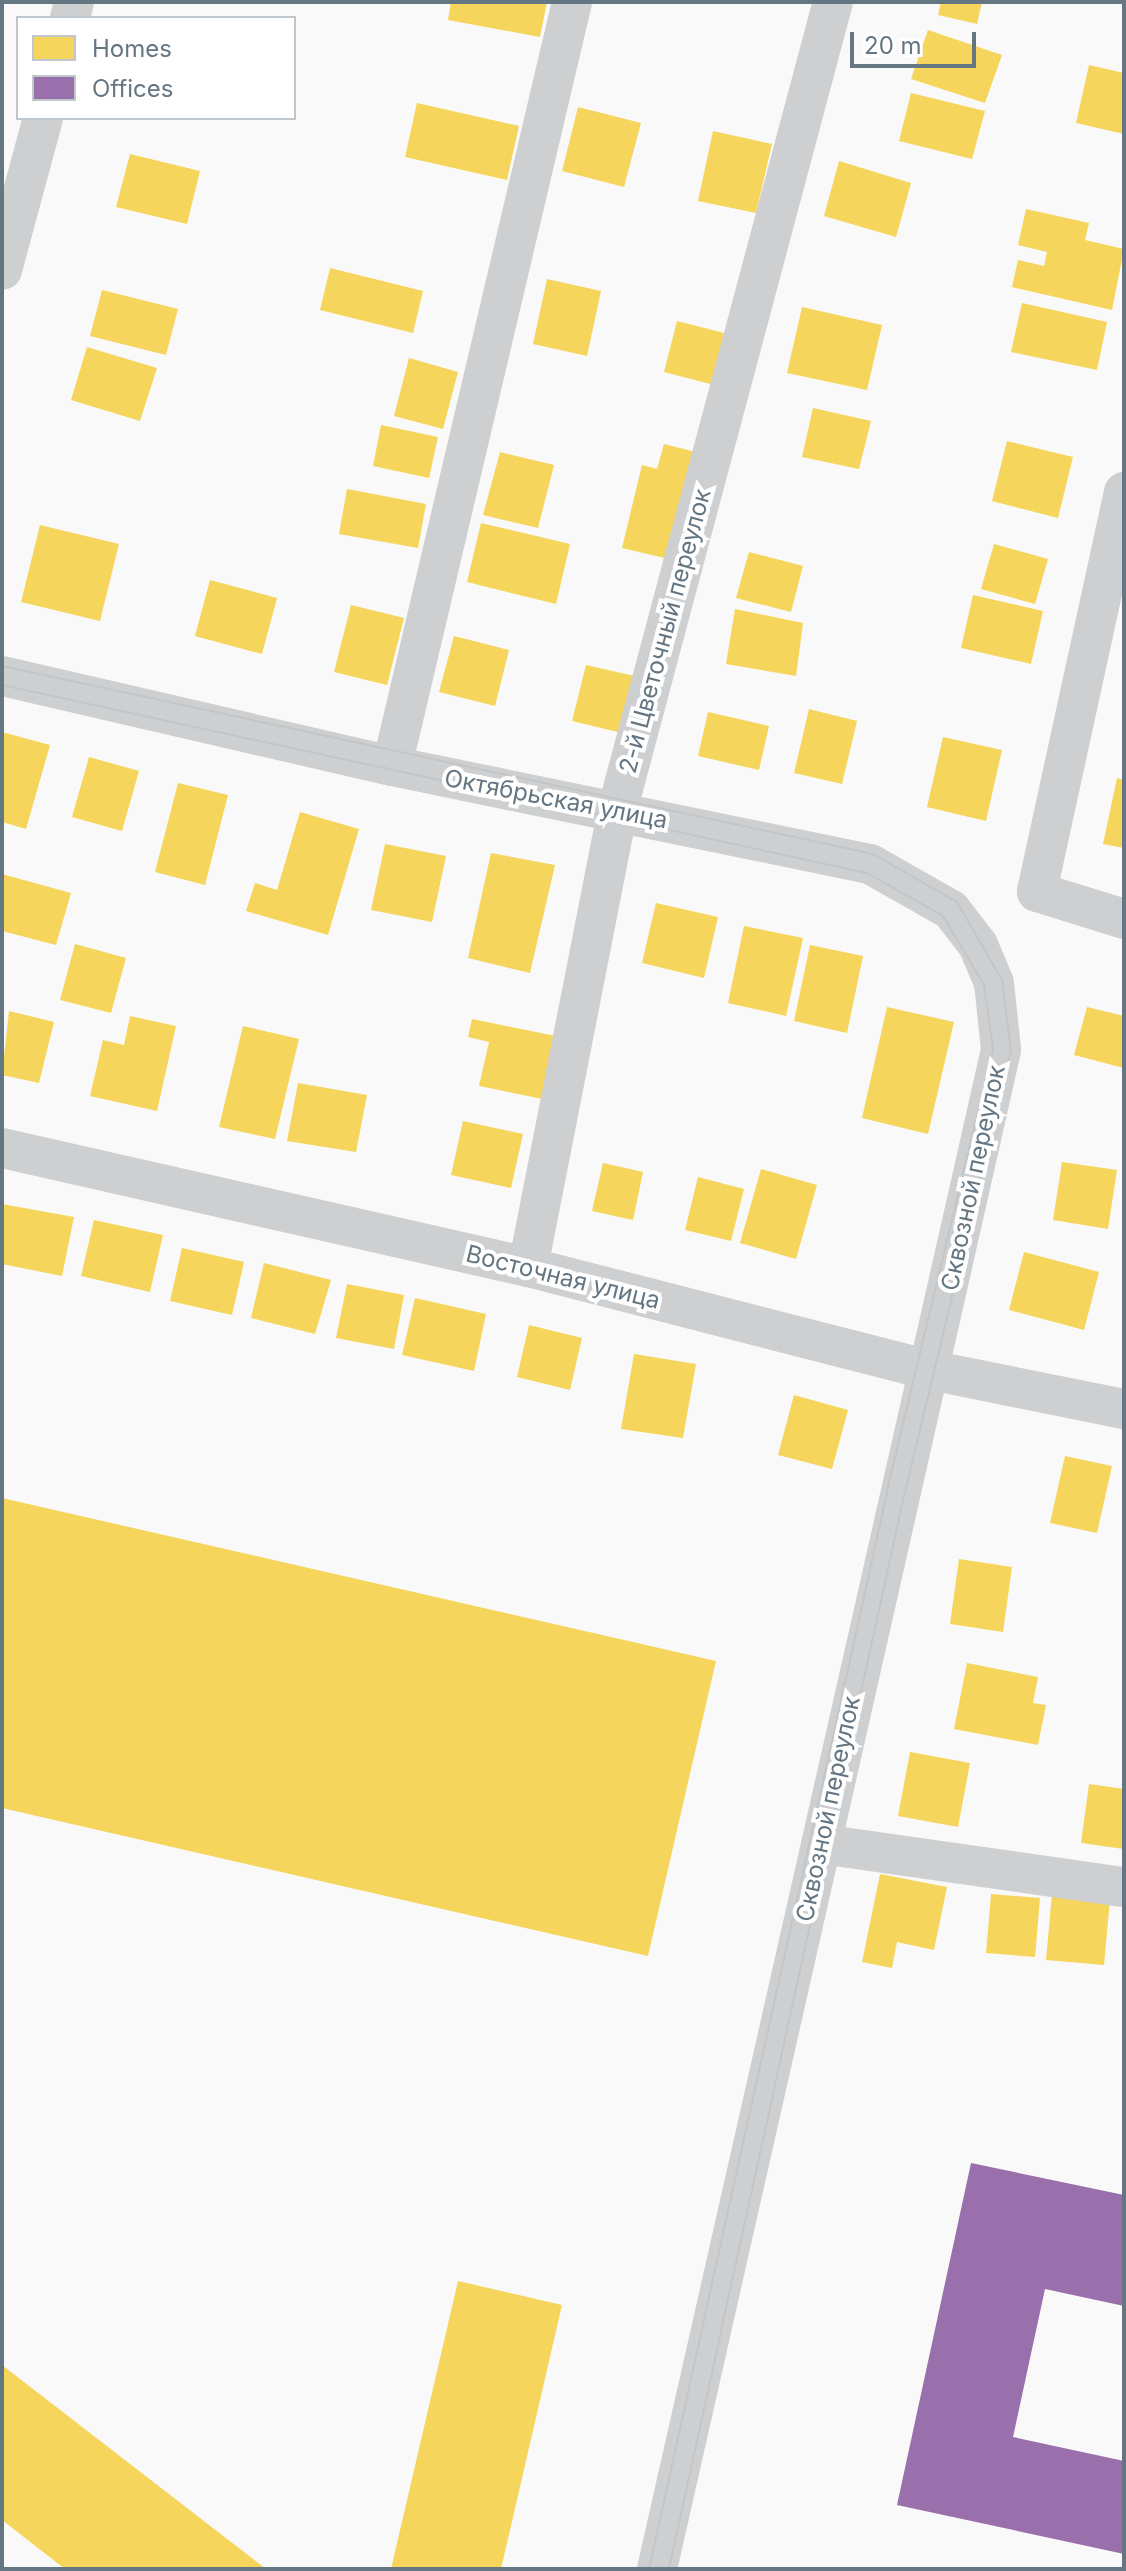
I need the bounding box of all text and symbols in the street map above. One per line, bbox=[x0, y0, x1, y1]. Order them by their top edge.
legend bbox=[16, 16, 296, 120]
scale bar bbox=[854, 16, 980, 66]
text: 20 m bbox=[864, 31, 922, 60]
text: Homes bbox=[92, 34, 172, 63]
text: Offices bbox=[92, 74, 173, 103]
street label: 2-й Цветочный переулок bbox=[613, 486, 717, 776]
street label: Октябрьская улица bbox=[442, 763, 670, 835]
street label: Сквозной переулок bbox=[935, 1063, 1011, 1293]
street label: Восточная улица bbox=[463, 1239, 663, 1315]
street label: Сквозной переулок bbox=[790, 1694, 866, 1924]

